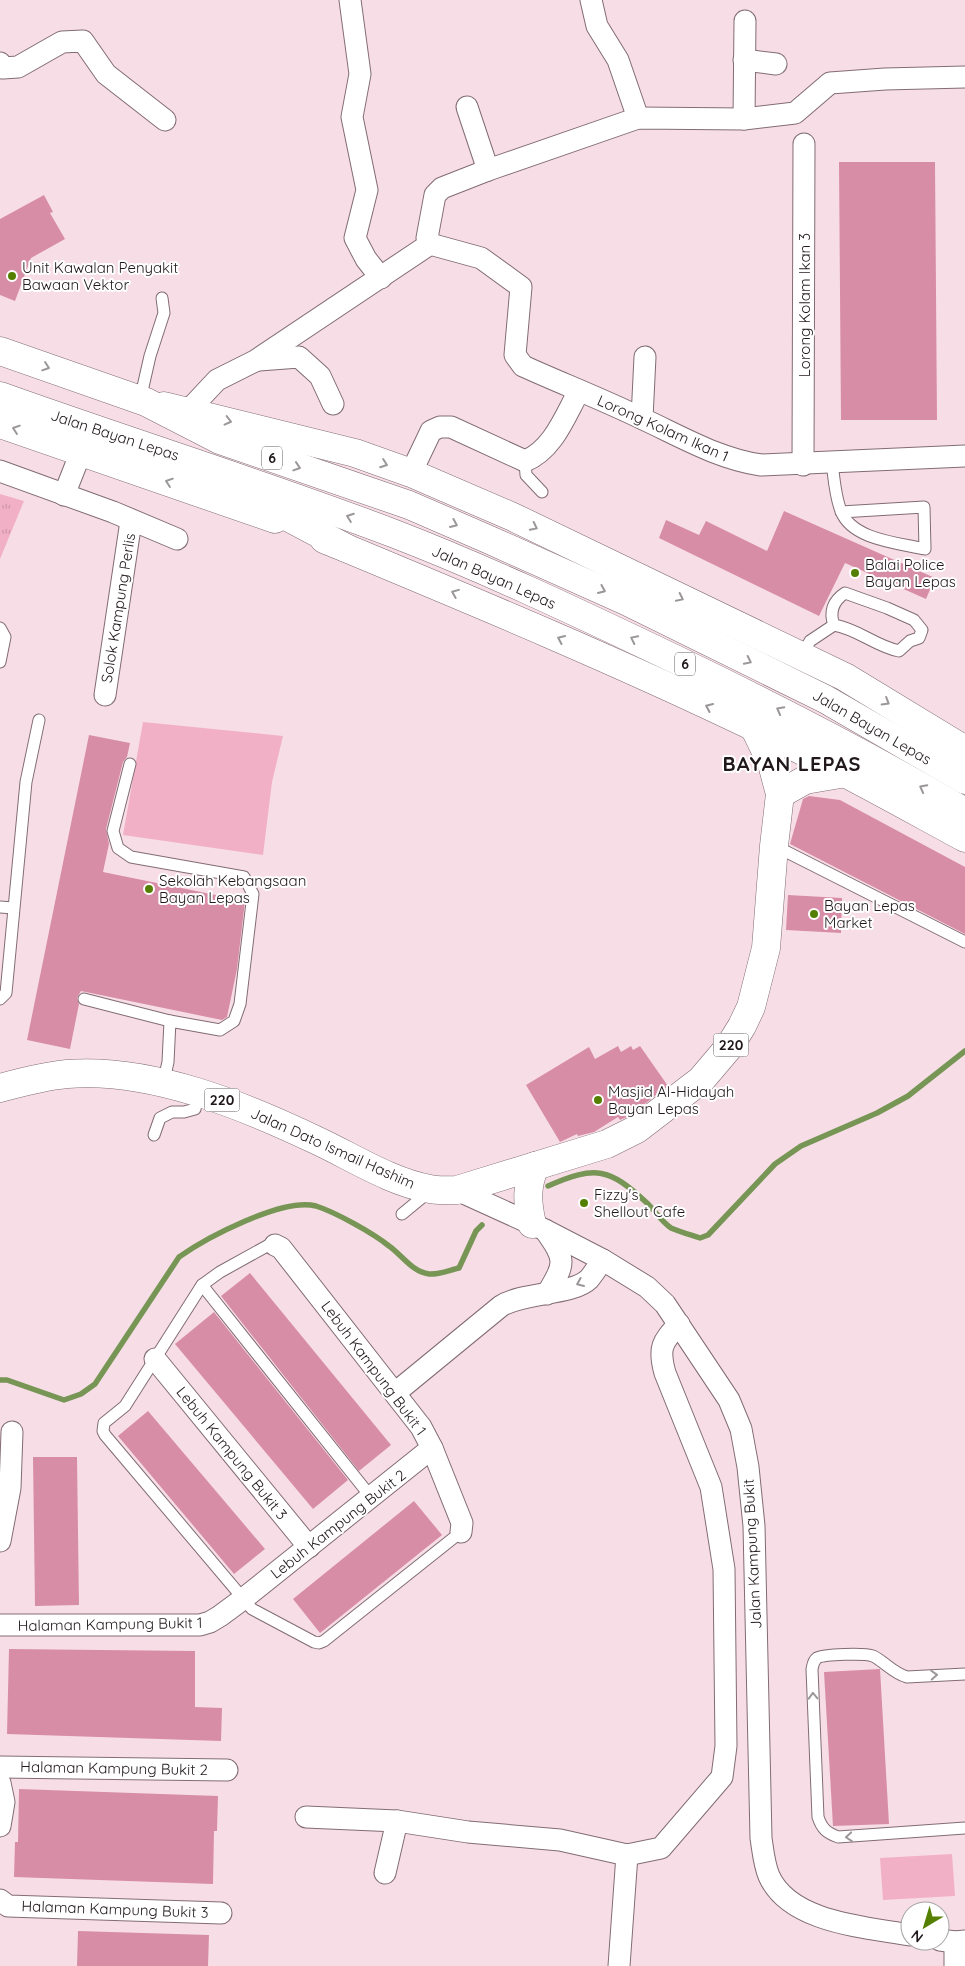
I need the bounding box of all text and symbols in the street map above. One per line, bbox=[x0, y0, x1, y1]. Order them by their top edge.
street label: Lorong Kolam Ikan 3 bbox=[795, 233, 814, 377]
place label: Unit Kawalan Penyakit Bawaan Vektor bbox=[22, 258, 178, 294]
marker: Unit Kawalan Penyakit Bawaan Vektor bbox=[6, 270, 18, 282]
one-way arrow bbox=[41, 361, 50, 371]
street label: Lorong Kolam Ikan 1 bbox=[594, 390, 732, 466]
street label: Jalan Bayan Lepas bbox=[48, 405, 182, 465]
one-way arrow bbox=[223, 415, 232, 426]
one-way arrow bbox=[12, 425, 20, 435]
road number: 6 bbox=[262, 446, 282, 469]
one-way arrow bbox=[380, 458, 388, 468]
one-way arrow bbox=[293, 461, 301, 471]
one-way arrow bbox=[165, 478, 174, 488]
one-way arrow bbox=[346, 513, 355, 523]
one-way arrow bbox=[449, 518, 458, 529]
one-way arrow bbox=[529, 521, 538, 531]
street label: Solok Kampung Perlis bbox=[97, 532, 139, 684]
street label: Jalan Bayan Lepas bbox=[429, 541, 559, 613]
place label: Balai Police Bayan Lepas bbox=[865, 555, 956, 591]
marker: Balai Police Bayan Lepas bbox=[849, 567, 861, 579]
one-way arrow bbox=[597, 584, 606, 595]
one-way arrow bbox=[451, 588, 459, 598]
one-way arrow bbox=[675, 591, 684, 602]
one-way arrow bbox=[630, 635, 639, 646]
one-way arrow bbox=[558, 636, 567, 646]
road number: 6 bbox=[675, 652, 695, 676]
one-way arrow bbox=[743, 655, 752, 665]
street label: Jalan Bayan Lepas bbox=[809, 685, 935, 769]
one-way arrow bbox=[881, 696, 890, 706]
one-way arrow bbox=[705, 702, 714, 713]
one-way arrow bbox=[776, 706, 785, 716]
district label: BAYAN LEPAS bbox=[723, 751, 861, 776]
one-way arrow bbox=[919, 784, 928, 794]
place label: Sekolah Kebangsaan Bayan Lepas bbox=[159, 871, 306, 907]
marker: Sekolah Kebangsaan Bayan Lepas bbox=[143, 883, 155, 895]
place label: Bayan Lepas Market bbox=[824, 896, 915, 932]
marker: Bayan Lepas Market bbox=[808, 908, 820, 920]
road number: 220 bbox=[714, 1034, 748, 1056]
place label: Masjid Al-Hidayah Bayan Lepas bbox=[608, 1082, 734, 1118]
road number: 220 bbox=[204, 1088, 240, 1112]
marker: Masjid Al-Hidayah Bayan Lepas bbox=[592, 1094, 604, 1106]
street label: Jalan Dato Ismail Hashim bbox=[248, 1103, 418, 1193]
place label: Fizzy's Shellout Cafe bbox=[594, 1185, 685, 1221]
marker: Fizzy's Shellout Cafe bbox=[578, 1197, 590, 1209]
one-way arrow bbox=[576, 1277, 585, 1288]
street label: Lebuh Kampung Bukit 1 bbox=[317, 1297, 431, 1439]
street label: Lebuh Kampung Bukit 3 bbox=[172, 1383, 292, 1524]
street label: Lebuh Kampung Bukit 2 bbox=[267, 1465, 409, 1583]
street label: Jalan Kampung Bukit bbox=[739, 1478, 765, 1630]
street label: Halaman Kampung Bukit 1 bbox=[17, 1613, 203, 1635]
one-way arrow bbox=[930, 1670, 938, 1681]
one-way arrow bbox=[807, 1692, 818, 1700]
street label: Halaman Kampung Bukit 2 bbox=[20, 1757, 208, 1779]
one-way arrow bbox=[844, 1831, 852, 1842]
street label: Halaman Kampung Bukit 3 bbox=[21, 1896, 209, 1922]
north arrow bbox=[900, 1901, 950, 1951]
text: N bbox=[907, 1926, 927, 1947]

